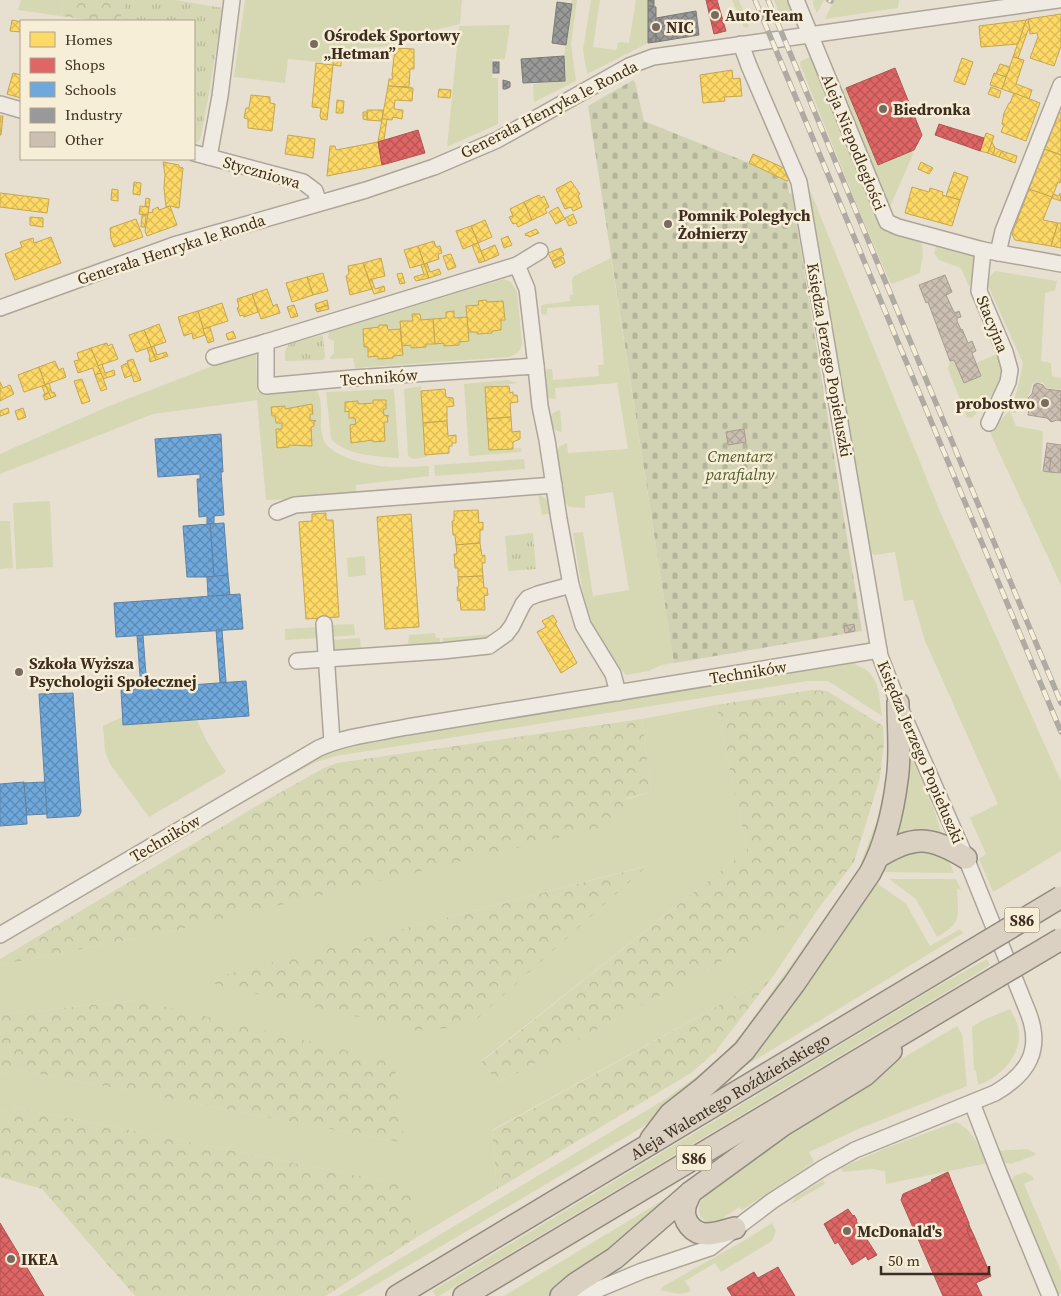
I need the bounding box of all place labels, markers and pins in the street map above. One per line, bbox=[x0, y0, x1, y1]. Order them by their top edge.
place label: Auto Team bbox=[725, 4, 804, 26]
marker: Auto Team bbox=[709, 9, 721, 21]
place label: NIC bbox=[666, 16, 693, 38]
marker: NIC bbox=[650, 21, 662, 33]
place label: Ośrodek Sportowy „Hetman” bbox=[324, 24, 460, 64]
marker: Ośrodek Sportowy „Hetman” bbox=[308, 38, 320, 50]
place label: Biedronka bbox=[893, 98, 971, 120]
marker: Biedronka bbox=[877, 103, 889, 115]
place label: Pomnik Poległych Żołnierzy bbox=[678, 204, 811, 244]
marker: Pomnik Poległych Żołnierzy bbox=[662, 218, 674, 230]
place label: probostwo bbox=[956, 392, 1035, 414]
marker: probostwo bbox=[1039, 397, 1051, 409]
place label: Szkoła Wyższa Psychologii Społecznej bbox=[29, 652, 197, 692]
marker: Szkoła Wyższa Psychologii Społecznej bbox=[13, 666, 25, 678]
place label: McDonald's bbox=[857, 1220, 942, 1242]
marker: McDonald's bbox=[841, 1225, 853, 1237]
place label: IKEA bbox=[21, 1248, 59, 1270]
marker: IKEA bbox=[5, 1253, 17, 1265]

